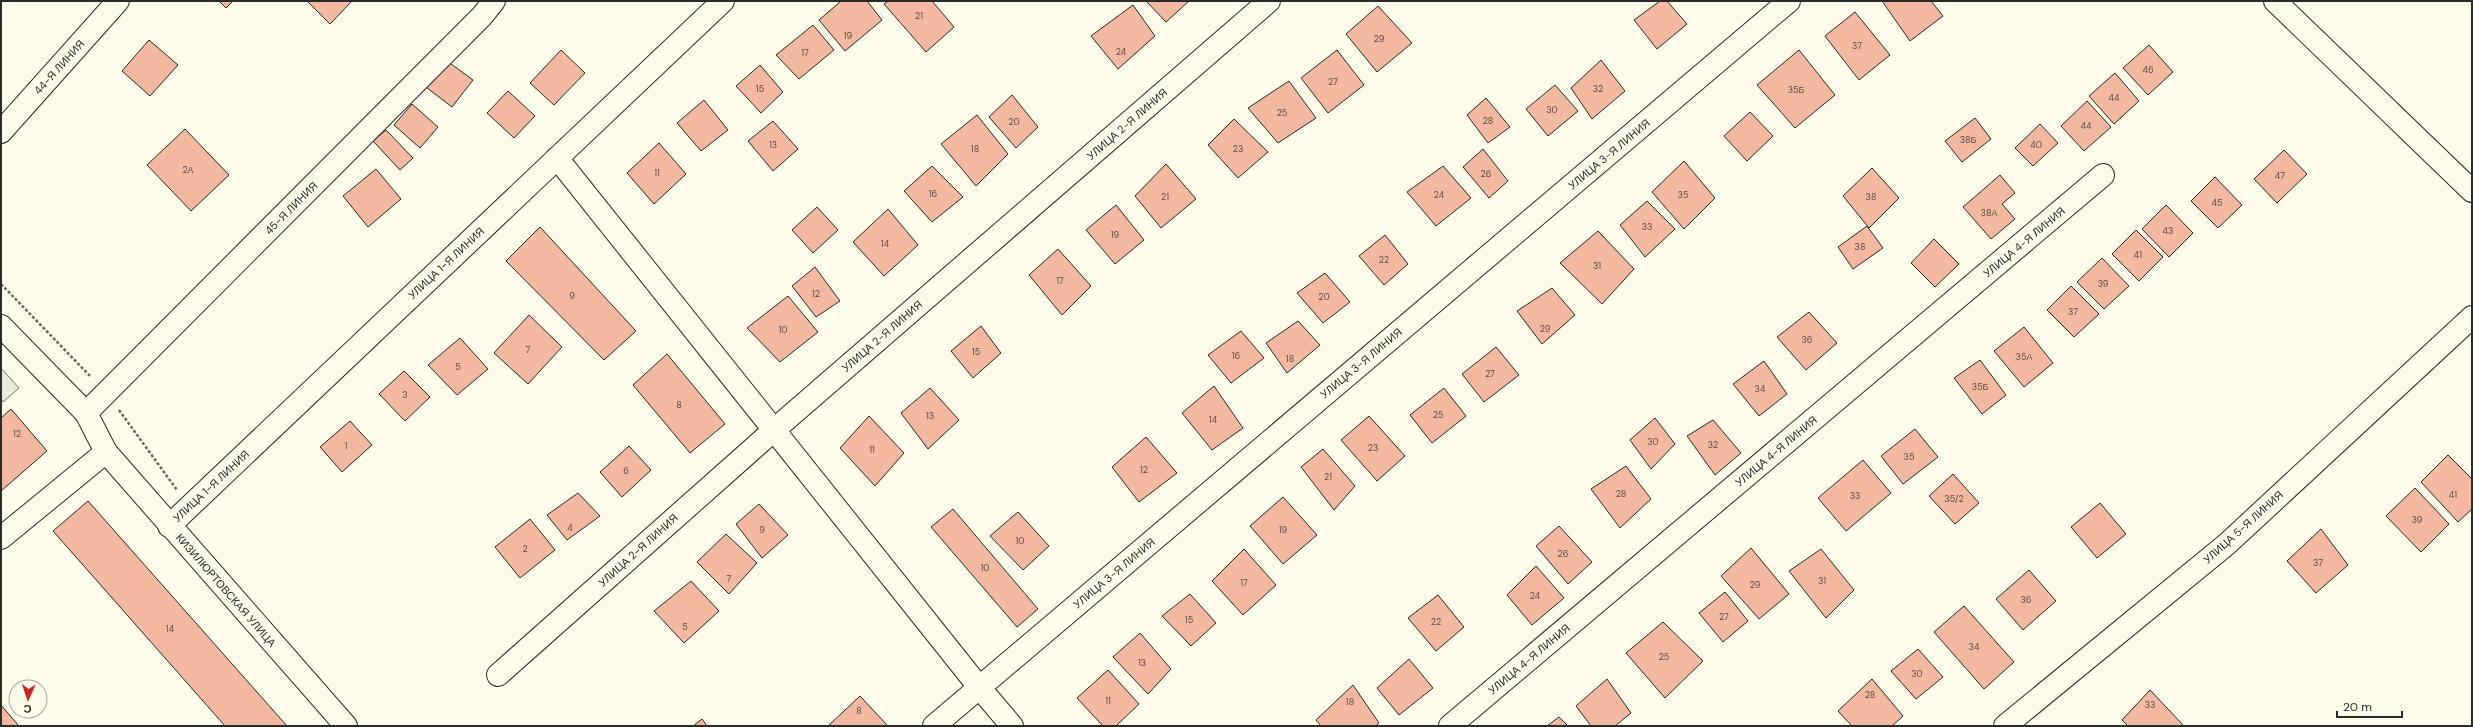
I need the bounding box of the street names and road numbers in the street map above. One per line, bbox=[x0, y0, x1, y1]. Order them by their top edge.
street label: 44-Я ЛИНИЯ bbox=[31, 37, 87, 97]
street label: УЛИЦА 2-Я ЛИНИЯ bbox=[1084, 85, 1170, 163]
street label: УЛИЦА 3-Я ЛИНИЯ bbox=[1565, 116, 1653, 192]
street label: 45-Я ЛИНИЯ bbox=[262, 179, 320, 237]
street label: УЛИЦА 4-Я ЛИНИЯ bbox=[1980, 204, 2068, 280]
street label: УЛИЦА 1-Я ЛИНИЯ bbox=[405, 224, 487, 302]
street label: УЛИЦА 2-Я ЛИНИЯ bbox=[839, 297, 925, 375]
street label: УЛИЦА 3-Я ЛИНИЯ bbox=[1317, 325, 1405, 401]
street label: УЛИЦА 4-Я ЛИНИЯ bbox=[1732, 413, 1820, 489]
street label: УЛИЦА 1-Я ЛИНИЯ bbox=[170, 447, 252, 525]
street label: УЛИЦА 5-Я ЛИНИЯ bbox=[2200, 487, 2286, 567]
street label: УЛИЦА 2-Я ЛИНИЯ bbox=[595, 511, 681, 589]
street label: КИЗИЛЮРТОВСКАЯ УЛИЦА bbox=[173, 530, 279, 650]
street label: УЛИЦА 3-Я ЛИНИЯ bbox=[1070, 535, 1158, 611]
street label: УЛИЦА 4-Я ЛИНИЯ bbox=[1485, 621, 1573, 697]

